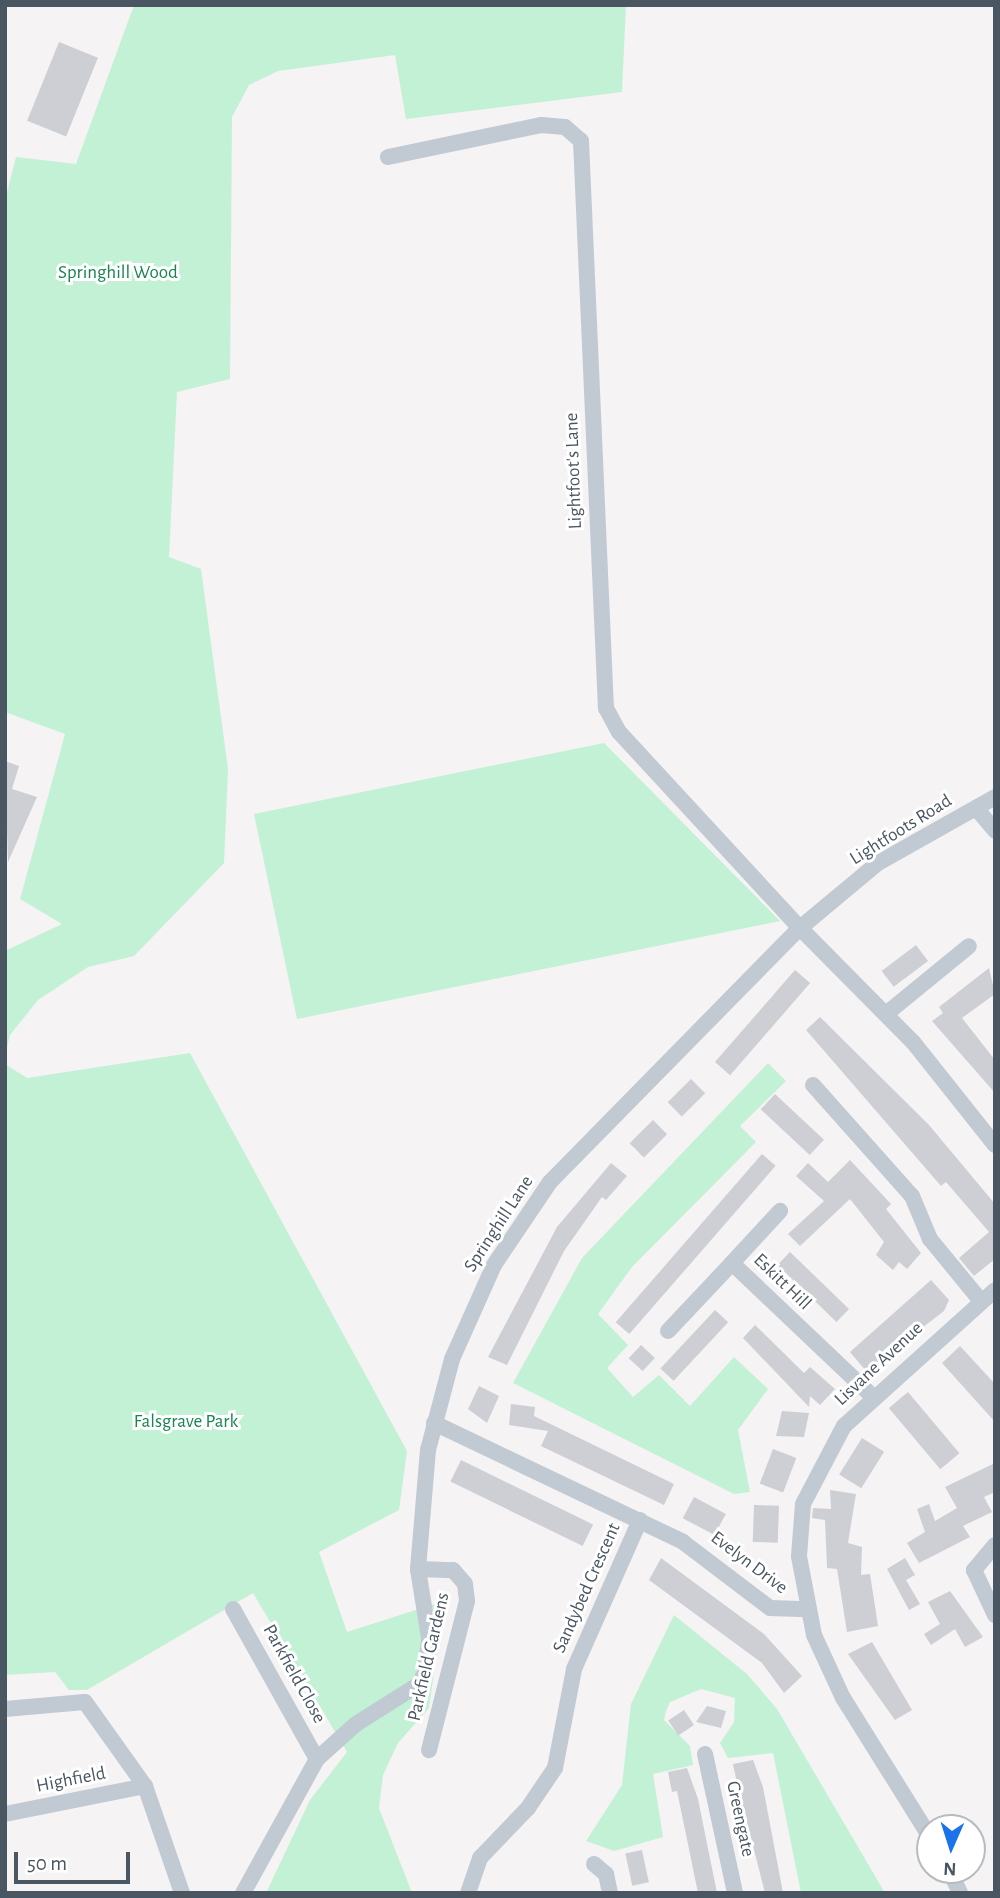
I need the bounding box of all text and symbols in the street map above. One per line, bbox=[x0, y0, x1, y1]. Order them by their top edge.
park label: Springhill Wood bbox=[58, 262, 178, 284]
street label: Lightfoot's Lane bbox=[561, 412, 587, 530]
street label: Lightfoots Road bbox=[846, 790, 956, 870]
street label: Springhill Lane bbox=[459, 1172, 539, 1276]
street label: Eskitt Hill bbox=[748, 1249, 816, 1315]
street label: Lisvane Avenue bbox=[830, 1317, 928, 1411]
park label: Falsgrave Park bbox=[134, 1411, 238, 1433]
street label: Sandybed Crescent bbox=[548, 1520, 626, 1656]
street label: Evelyn Drive bbox=[706, 1527, 792, 1599]
street label: Parkfield Gardens bbox=[403, 1591, 455, 1723]
street label: Parkfield Close bbox=[257, 1621, 331, 1727]
street label: Highfield bbox=[34, 1762, 108, 1798]
street label: Greengate bbox=[721, 1779, 759, 1859]
north arrow bbox=[916, 1814, 986, 1884]
scale bar bbox=[18, 1839, 133, 1883]
text: 50 m bbox=[27, 1853, 67, 1874]
text: N bbox=[943, 1859, 957, 1878]

